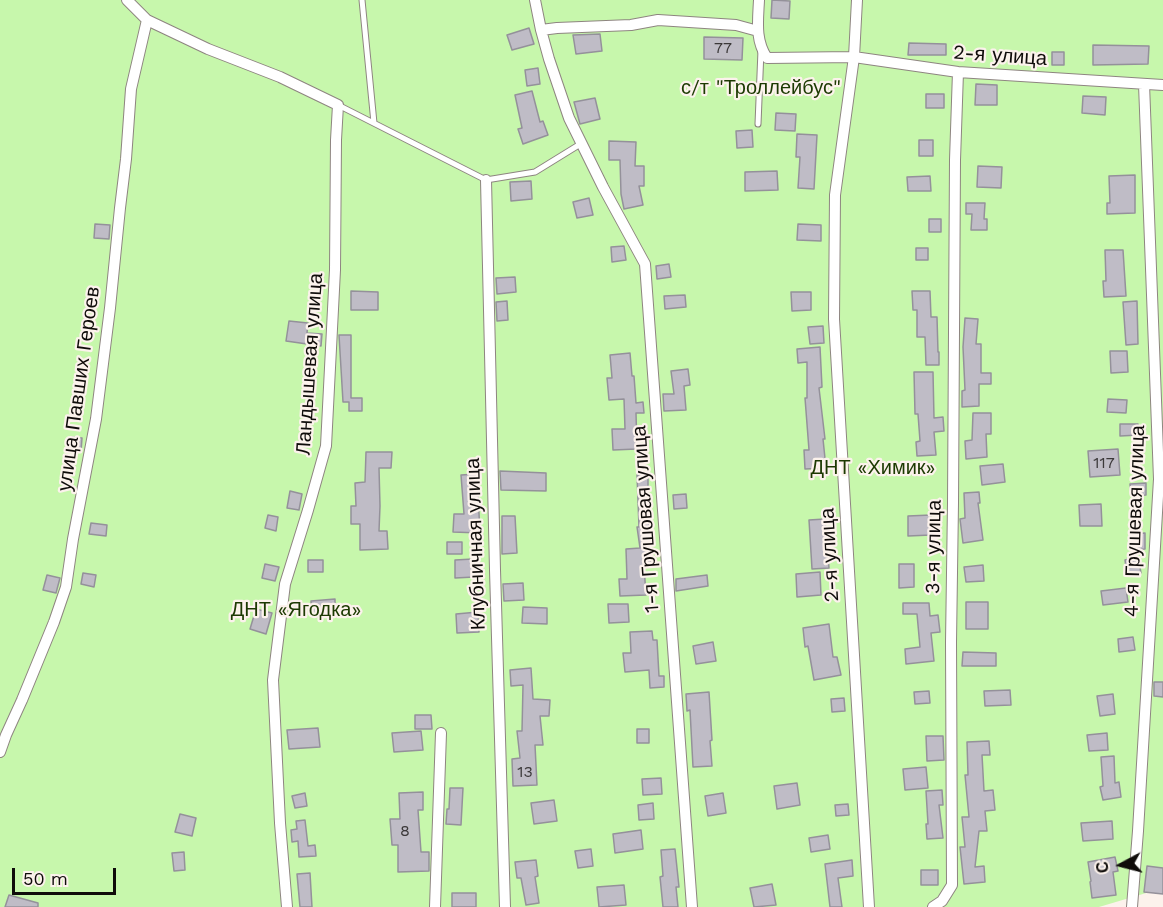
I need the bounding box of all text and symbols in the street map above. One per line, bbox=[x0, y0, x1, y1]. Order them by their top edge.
house number: 77 bbox=[714, 38, 732, 58]
street label: 2-я улица bbox=[952, 41, 1048, 71]
park label: с/т "Троллейбус" bbox=[681, 76, 841, 100]
street label: Ландышевая улица bbox=[292, 272, 328, 456]
street label: улица Павших Героев bbox=[53, 285, 105, 493]
street label: 1-я Грушовая улица bbox=[627, 425, 665, 613]
street label: 4-я Грушевая улица bbox=[1120, 425, 1150, 617]
house number: 117 bbox=[1093, 453, 1115, 473]
park label: ДНТ «Химик» bbox=[811, 456, 935, 480]
street label: Клубничная улица bbox=[461, 457, 491, 631]
street label: 3-я улица bbox=[921, 500, 947, 594]
street label: 2-я улица bbox=[816, 507, 844, 603]
park label: ДНТ «Ягодка» bbox=[231, 598, 361, 622]
house number: 13 bbox=[517, 762, 533, 782]
house number: 8 bbox=[400, 821, 410, 841]
north arrow bbox=[1091, 835, 1151, 895]
scale bar bbox=[15, 856, 118, 894]
text: С bbox=[1093, 860, 1113, 874]
text: 50 m bbox=[23, 868, 68, 889]

